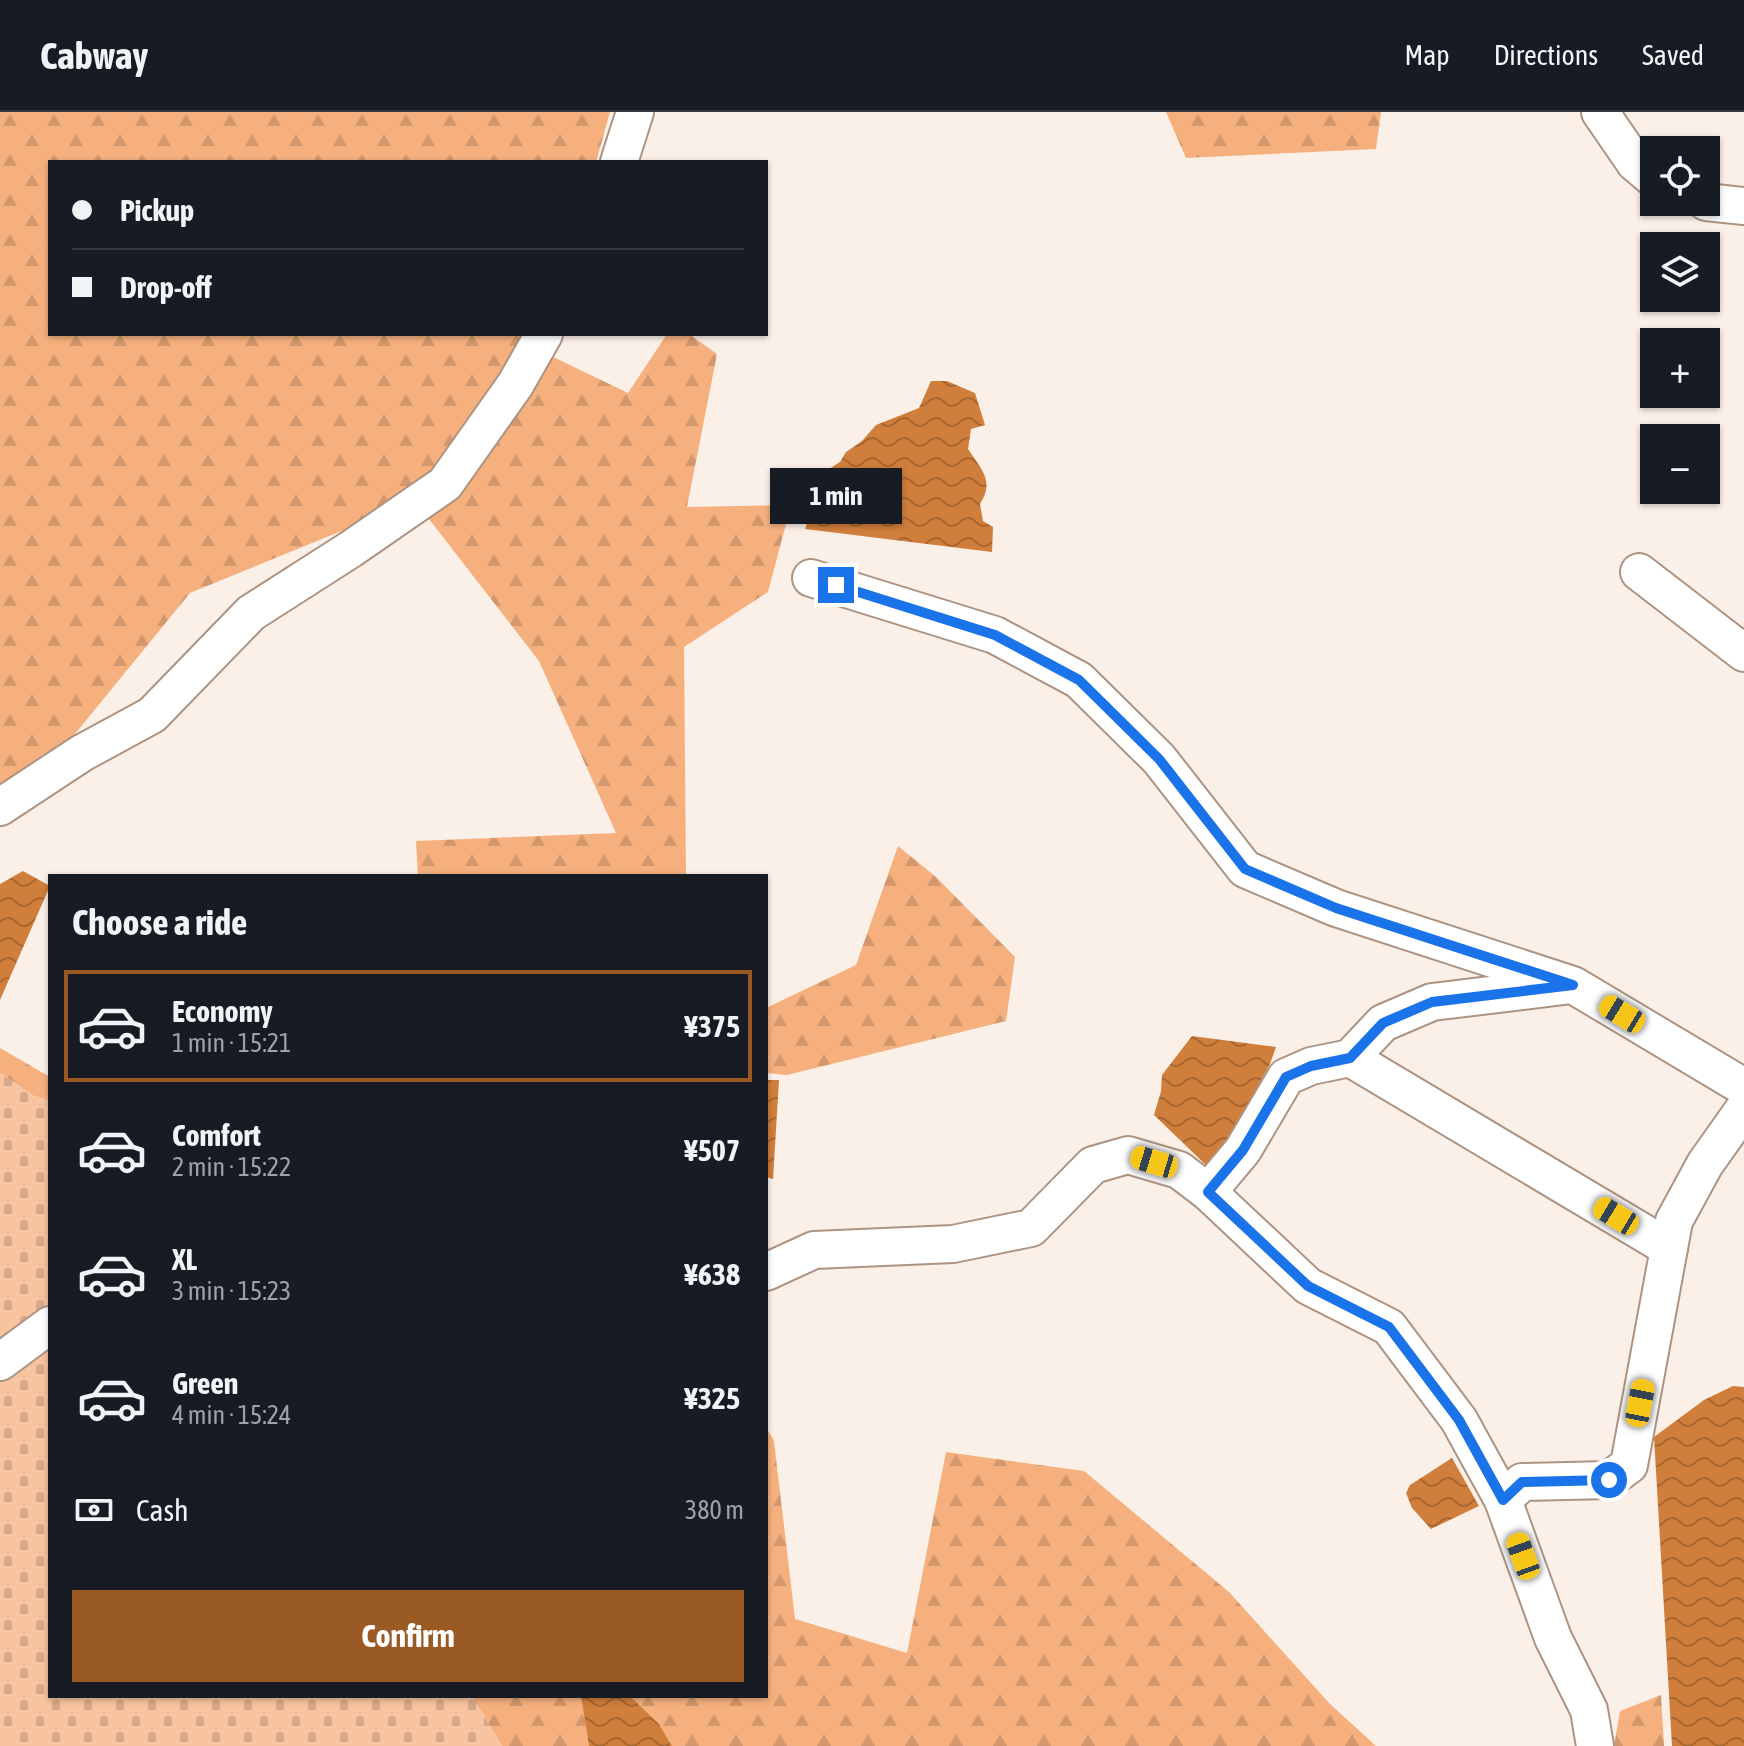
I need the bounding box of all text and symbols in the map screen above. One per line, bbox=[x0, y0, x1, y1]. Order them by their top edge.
text: Cabway bbox=[40, 34, 148, 77]
text: Map bbox=[1405, 39, 1450, 71]
text: Directions bbox=[1494, 39, 1598, 71]
text: Saved bbox=[1642, 39, 1704, 71]
map controls bbox=[1640, 136, 1720, 504]
button: locate bbox=[1640, 136, 1720, 216]
text: Pickup bbox=[120, 193, 194, 227]
button: layers bbox=[1640, 232, 1720, 312]
text: Drop-off bbox=[120, 270, 212, 304]
button: + bbox=[1640, 328, 1720, 408]
button: − bbox=[1640, 424, 1720, 504]
callout: 1 min bbox=[770, 469, 902, 525]
text: 1 min bbox=[809, 481, 863, 511]
route end bbox=[818, 567, 854, 603]
text: Choose a ride bbox=[72, 901, 247, 943]
icon: car bbox=[76, 990, 148, 1062]
car bbox=[1595, 991, 1649, 1037]
text: Economy bbox=[172, 994, 273, 1028]
text: ¥375 bbox=[684, 1009, 740, 1043]
text: 1 min · 15:21 bbox=[172, 1028, 291, 1058]
icon: car bbox=[76, 1114, 148, 1186]
text: Comfort bbox=[172, 1118, 261, 1152]
text: ¥507 bbox=[684, 1133, 740, 1167]
car bbox=[1128, 1144, 1180, 1180]
text: 2 min · 15:22 bbox=[172, 1152, 291, 1182]
car bbox=[1589, 1193, 1643, 1239]
icon: car bbox=[76, 1238, 148, 1310]
text: XL bbox=[172, 1242, 197, 1276]
text: ¥638 bbox=[684, 1257, 740, 1291]
text: 3 min · 15:23 bbox=[172, 1276, 291, 1306]
icon: car bbox=[76, 1362, 148, 1434]
text: Green bbox=[172, 1366, 238, 1400]
car bbox=[1624, 1377, 1656, 1429]
text: ¥325 bbox=[684, 1381, 740, 1415]
text: 4 min · 15:24 bbox=[172, 1400, 291, 1430]
route start bbox=[1591, 1462, 1627, 1498]
icon: cash bbox=[72, 1488, 116, 1532]
text: Cash bbox=[136, 1493, 189, 1527]
text: 380 m bbox=[685, 1495, 744, 1525]
car bbox=[1504, 1529, 1542, 1583]
button: Confirm bbox=[72, 1590, 744, 1682]

